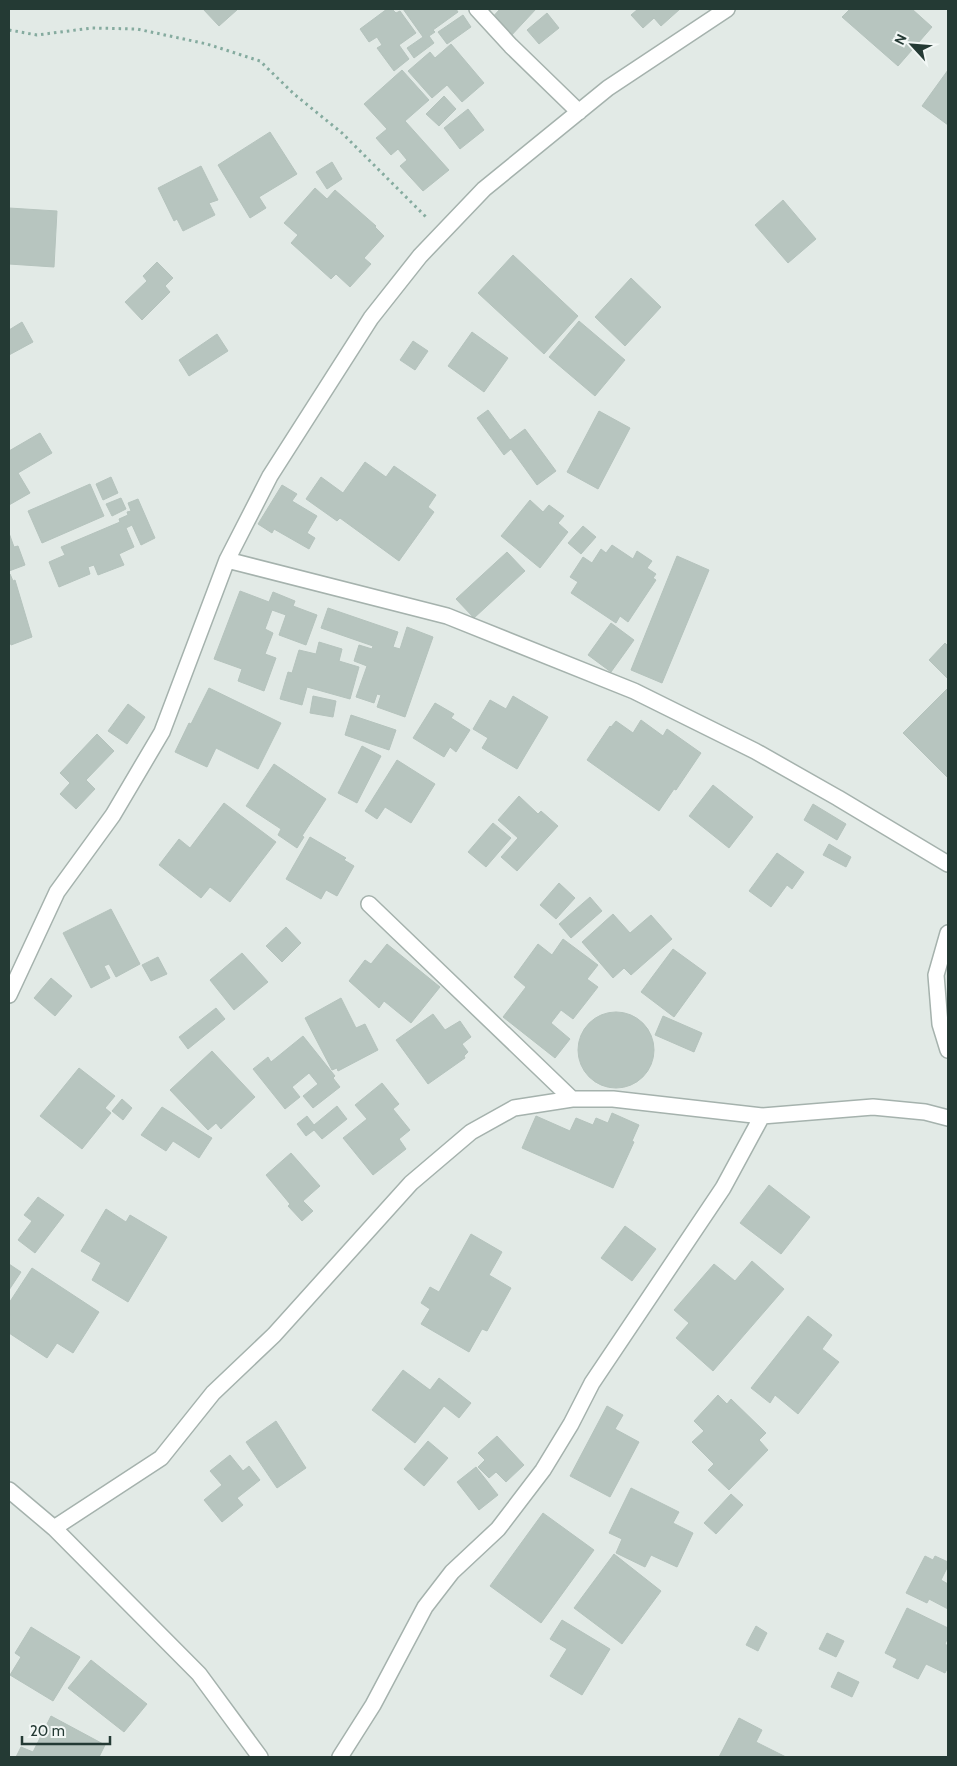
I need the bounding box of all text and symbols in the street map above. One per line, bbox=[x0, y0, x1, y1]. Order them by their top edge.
north arrow bbox=[887, 20, 937, 70]
text: N bbox=[890, 31, 911, 48]
scale bar bbox=[22, 1714, 110, 1746]
text: 20 m bbox=[30, 1722, 65, 1740]

